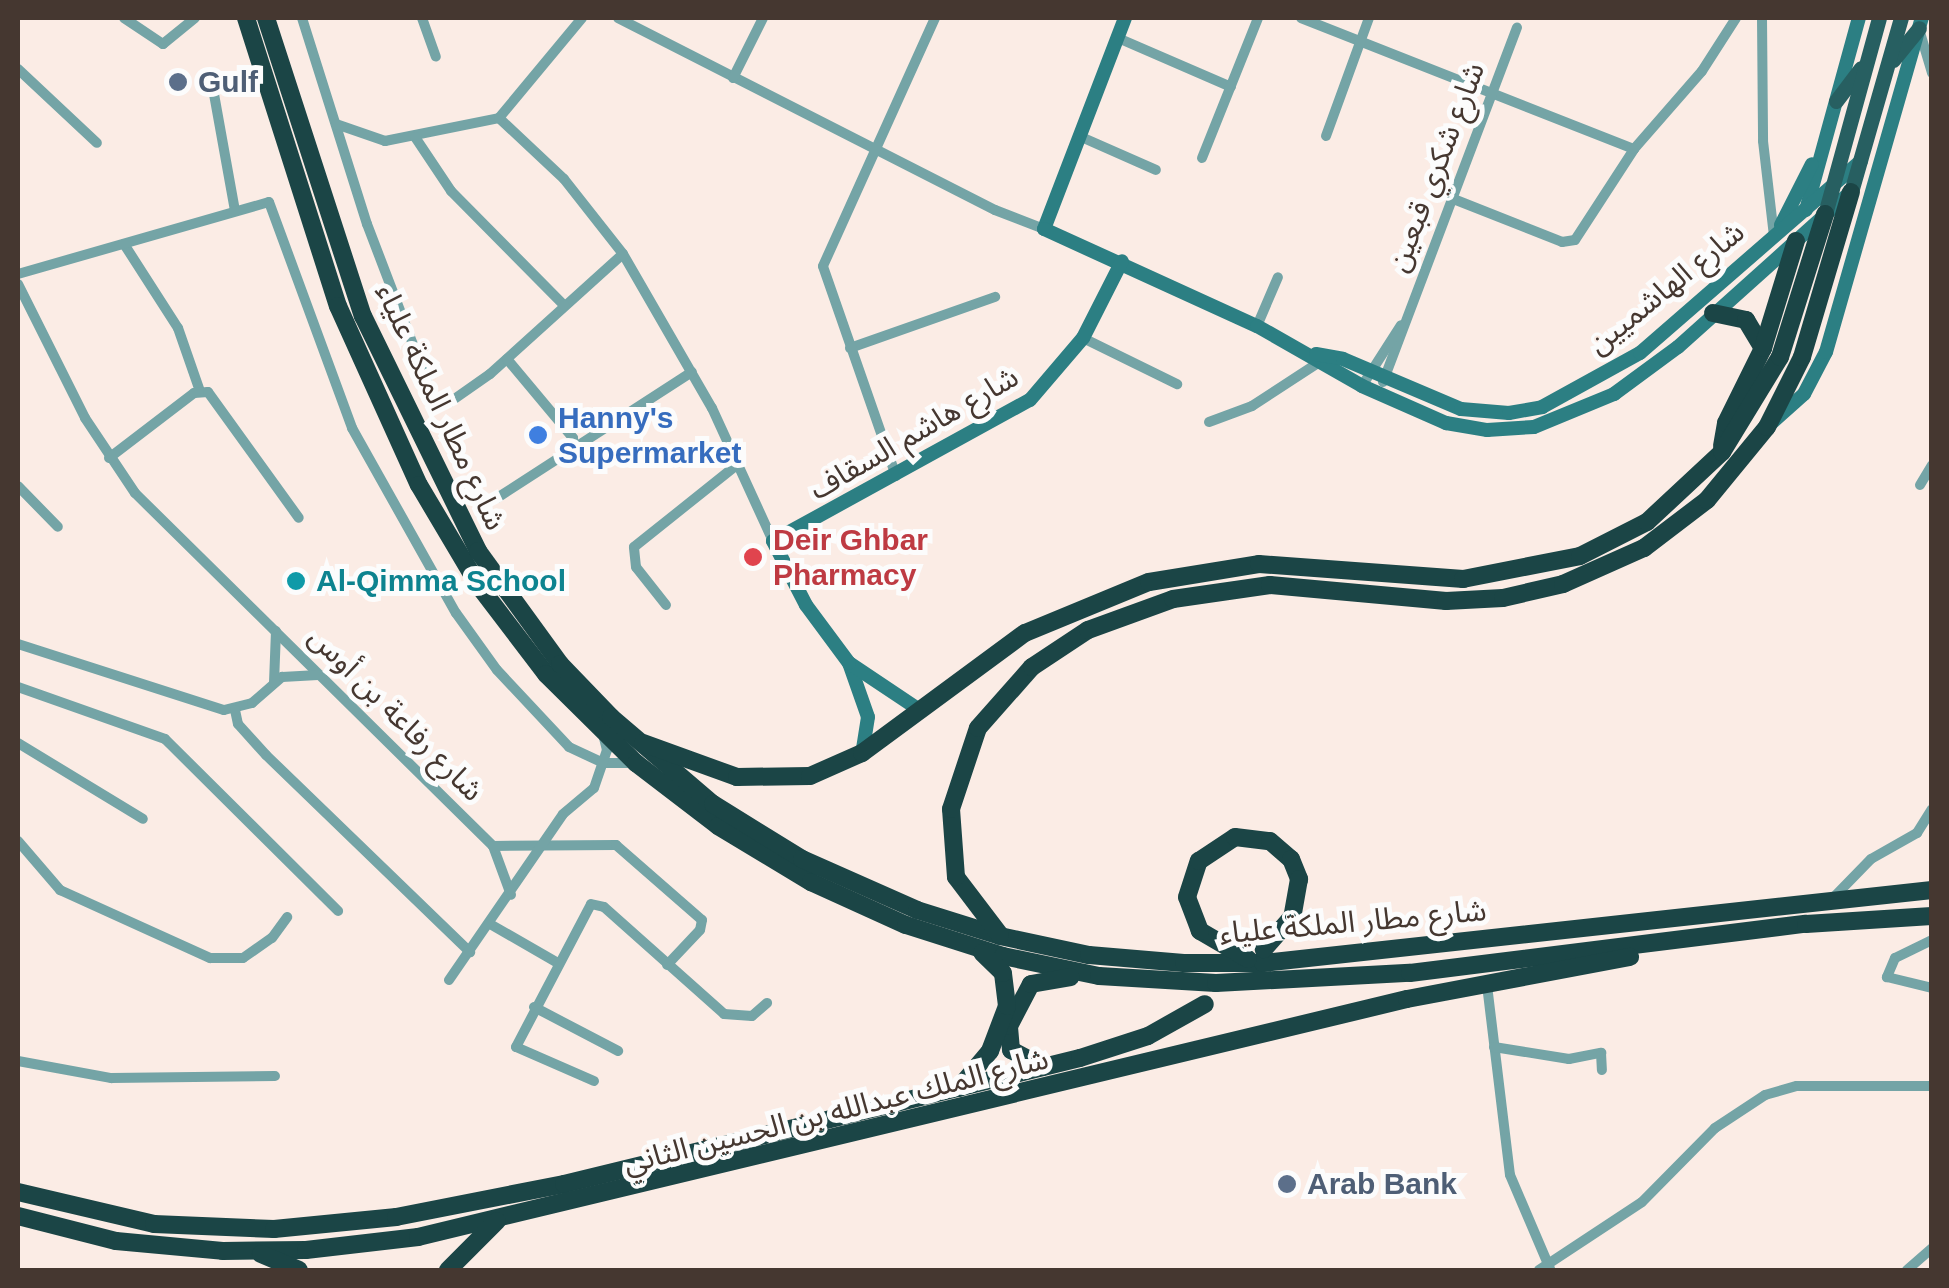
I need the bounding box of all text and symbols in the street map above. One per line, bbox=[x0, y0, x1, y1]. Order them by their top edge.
street label: شارع شكري قبعين bbox=[1380, 57, 1492, 277]
place label: Gulf bbox=[198, 64, 258, 100]
marker: Gulf bbox=[167, 71, 189, 93]
street label: شارع الهاشميين bbox=[1581, 214, 1751, 362]
street label: شارع مطار الملكة علياء bbox=[368, 278, 514, 536]
street label: شارع هاشم السقاف bbox=[803, 359, 1025, 507]
place label: Hanny's Supermarket bbox=[558, 400, 741, 470]
marker: Hanny's Supermarket bbox=[527, 424, 549, 446]
place label: Deir Ghbar Pharmacy bbox=[773, 522, 928, 592]
marker: Deir Ghbar Pharmacy bbox=[742, 546, 764, 568]
place label: Al-Qimma School bbox=[316, 563, 566, 599]
marker: Al-Qimma School bbox=[285, 570, 307, 592]
street label: شارع رفاعة بن أوس bbox=[301, 619, 491, 809]
street label: شارع مطار الملكة علياء bbox=[1218, 892, 1488, 952]
street label: شارع الملك عبدالله بن الحسين الثاني bbox=[620, 1041, 1052, 1181]
place label: Arab Bank bbox=[1307, 1166, 1457, 1202]
marker: Arab Bank bbox=[1276, 1173, 1298, 1195]

